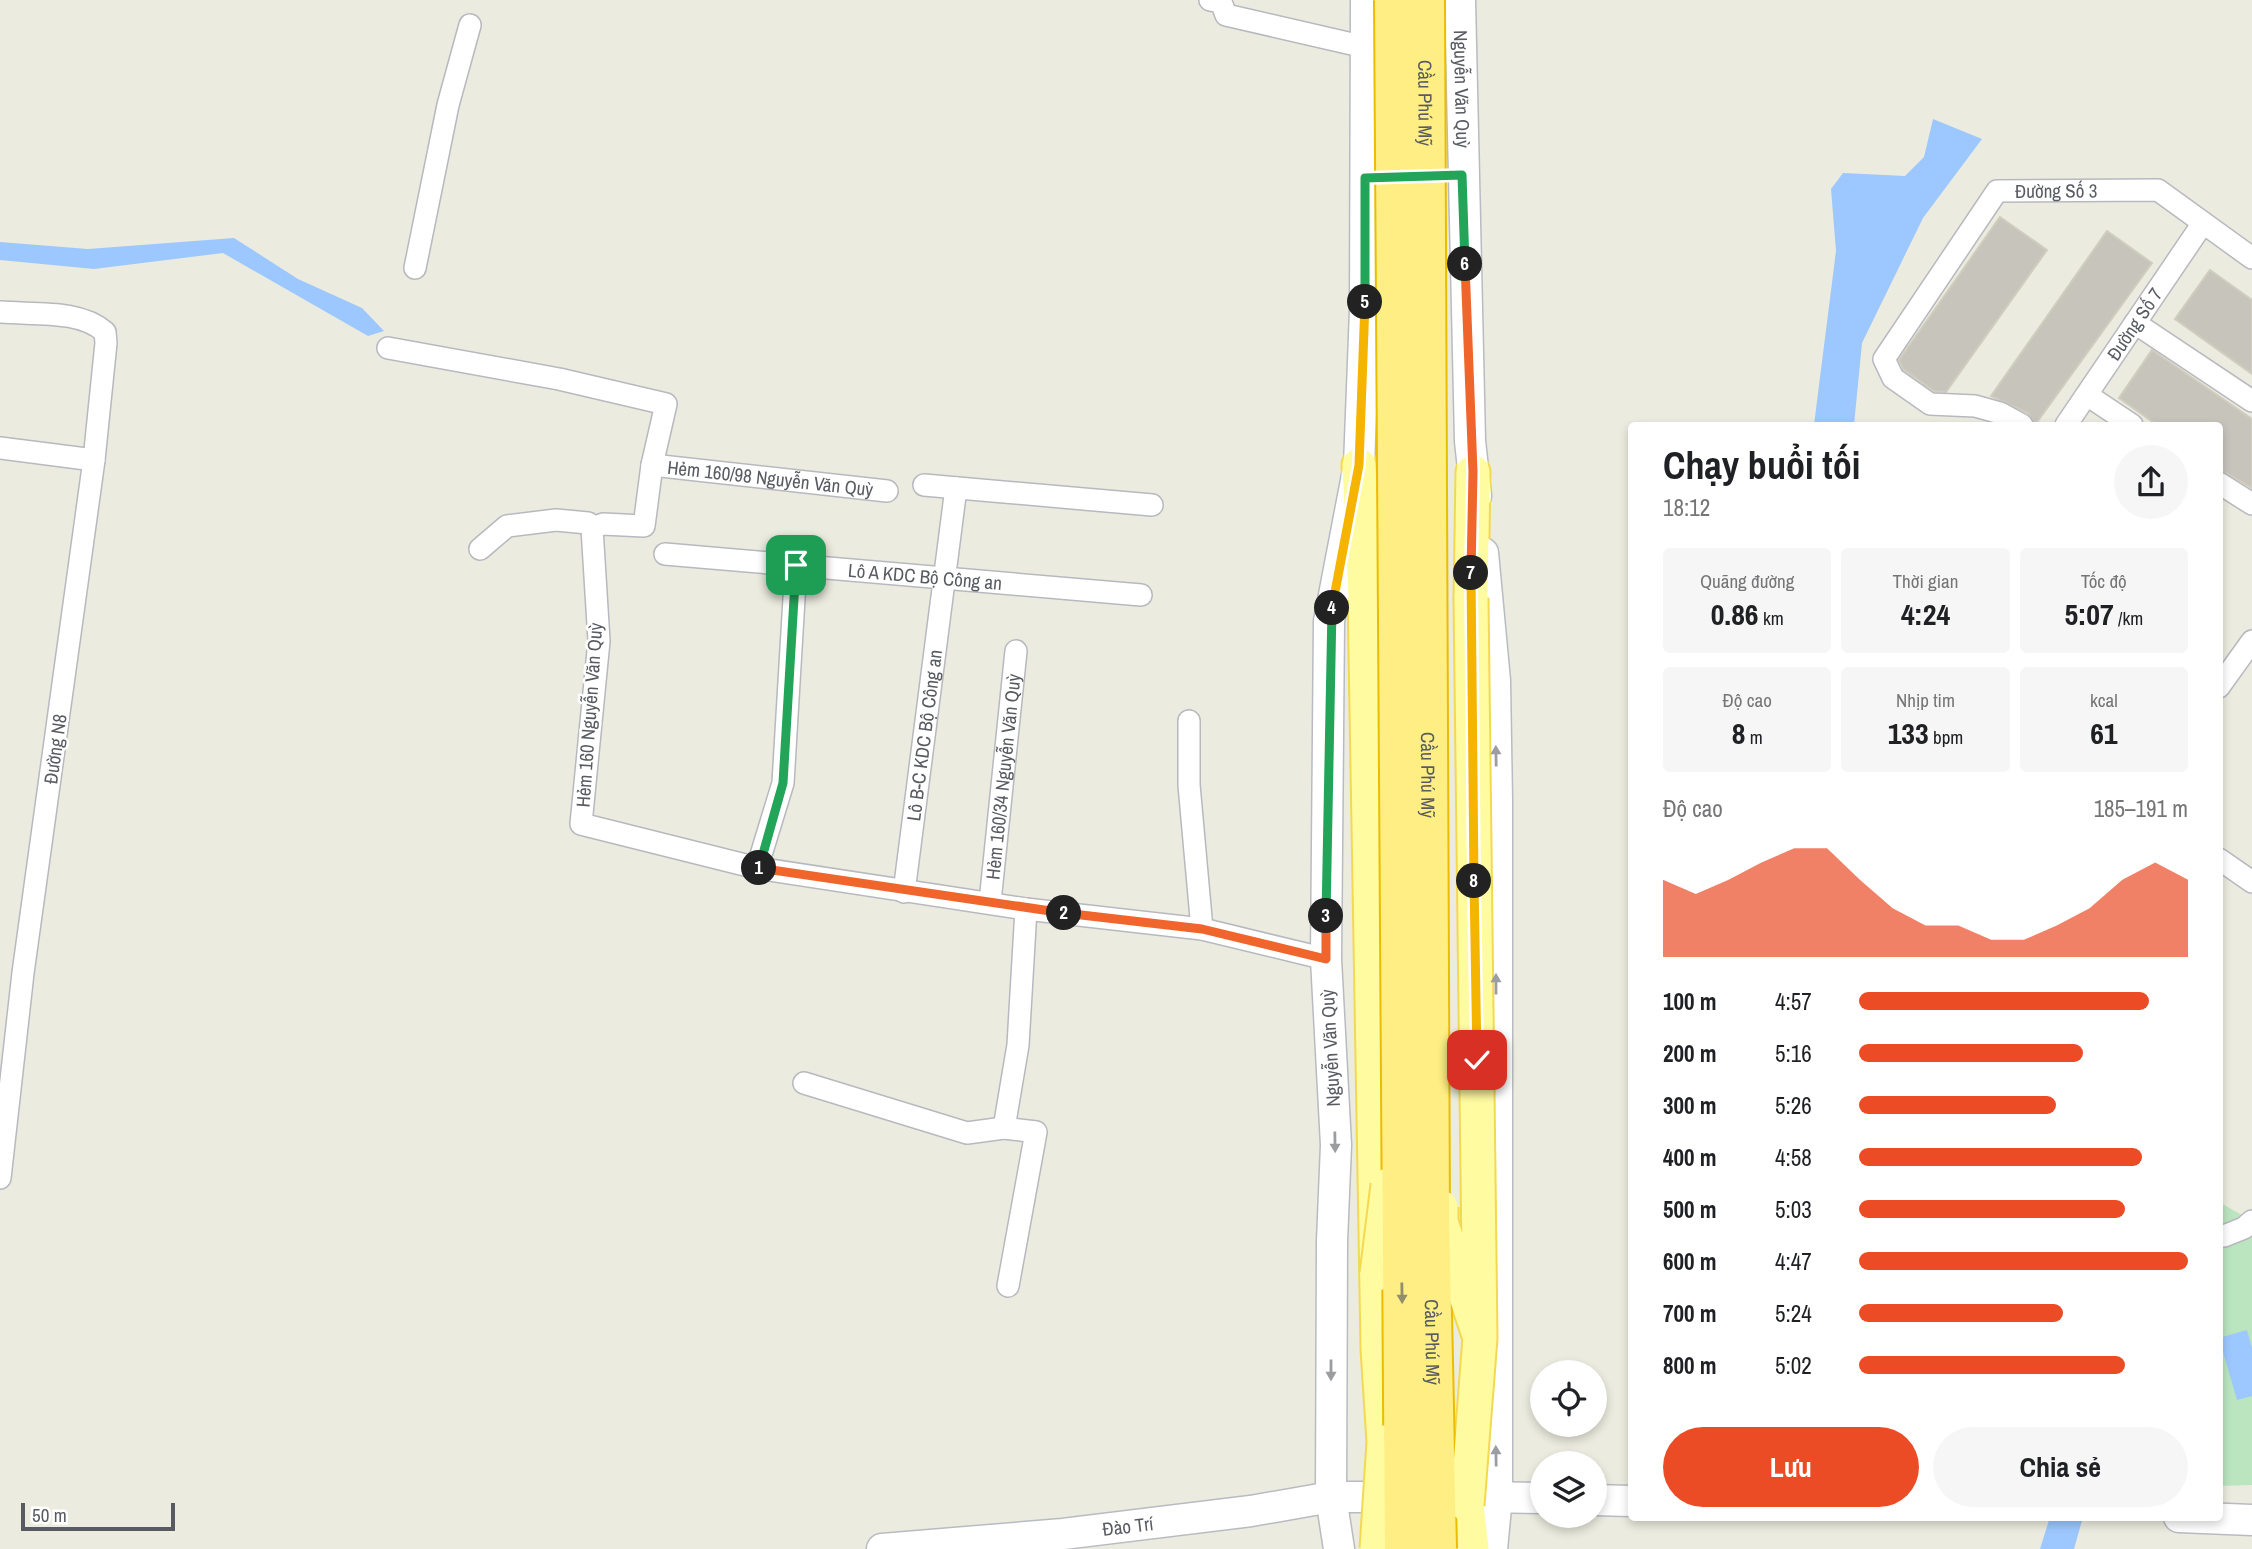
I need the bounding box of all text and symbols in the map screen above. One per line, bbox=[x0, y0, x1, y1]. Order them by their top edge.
street label: Nguyễn Văn Quỳ bbox=[1448, 30, 1476, 148]
street label: Cầu Phú Mỹ bbox=[1412, 60, 1439, 146]
street label: Đường Số 3 bbox=[2015, 177, 2097, 204]
pin: 6 bbox=[1448, 246, 1482, 282]
text: 6 bbox=[1460, 250, 1469, 276]
street label: Đường Số 7 bbox=[2101, 282, 2169, 365]
pin: 5 bbox=[1348, 284, 1382, 320]
text: 5 bbox=[1360, 288, 1369, 314]
text: Chạy buổi tối bbox=[1663, 440, 1860, 491]
button: share bbox=[2114, 445, 2188, 519]
street label: Hẻm 160/98 Nguyễn Văn Quỳ bbox=[666, 454, 875, 502]
text: 18:12 bbox=[1663, 492, 1710, 523]
pin bbox=[766, 535, 826, 595]
icon: arrive bbox=[777, 546, 815, 584]
pin: 7 bbox=[1454, 556, 1488, 590]
street label: Lô A KDC Bộ Công an bbox=[847, 557, 1003, 596]
text: 7 bbox=[1466, 559, 1475, 585]
text: Quãng đường bbox=[1700, 568, 1794, 594]
text: Thời gian bbox=[1893, 568, 1958, 594]
text: Tốc độ bbox=[2081, 568, 2127, 594]
pin: 4 bbox=[1314, 590, 1350, 626]
text: 4 bbox=[1327, 594, 1336, 620]
text: 0.86 bbox=[1711, 594, 1759, 634]
text: 4:24 bbox=[1901, 594, 1950, 634]
text: 5:07 bbox=[2064, 594, 2114, 634]
text: km bbox=[1759, 605, 1784, 631]
text: /km bbox=[2114, 605, 2143, 631]
street label: Hẻm 160 Nguyễn Văn Quỳ bbox=[570, 622, 608, 808]
street label: Lô B-C KDC Bộ Công an bbox=[900, 648, 948, 822]
street label: Hẻm 160/34 Nguyễn Văn Quỳ bbox=[979, 672, 1027, 881]
text: Độ cao bbox=[1722, 687, 1772, 713]
text: Nhịp tim bbox=[1896, 687, 1955, 713]
text: kcal bbox=[2090, 687, 2118, 713]
street label: Đường N8 bbox=[37, 712, 73, 786]
text: 8 bbox=[1732, 713, 1745, 753]
text: 133 bbox=[1888, 713, 1929, 753]
text: 61 bbox=[2090, 713, 2118, 753]
text: m bbox=[1745, 724, 1763, 750]
text: bpm bbox=[1929, 724, 1963, 750]
street label: Cầu Phú Mỹ bbox=[1415, 732, 1441, 818]
one-way arrow bbox=[1490, 745, 1502, 767]
text: Độ cao bbox=[1663, 793, 1723, 824]
text: 185–191 m bbox=[2094, 793, 2188, 824]
pin: 1 bbox=[742, 850, 776, 886]
text: 1 bbox=[754, 854, 763, 880]
pin: 8 bbox=[1456, 864, 1492, 898]
text: 8 bbox=[1469, 867, 1478, 893]
pin: 2 bbox=[1046, 895, 1082, 930]
pin: 3 bbox=[1308, 898, 1344, 934]
text: 2 bbox=[1059, 899, 1068, 925]
text: 3 bbox=[1321, 902, 1330, 928]
one-way arrow bbox=[1490, 973, 1502, 995]
text: 100 m bbox=[1663, 986, 1716, 1017]
text: 4:57 bbox=[1775, 986, 1812, 1017]
street label: Nguyễn Văn Quỳ bbox=[1314, 988, 1346, 1107]
pin bbox=[1447, 1030, 1507, 1090]
text: 200 m bbox=[1663, 1038, 1716, 1069]
text: 5:16 bbox=[1775, 1038, 1812, 1069]
icon: check bbox=[1458, 1041, 1496, 1079]
text: 300 m bbox=[1663, 1090, 1716, 1121]
text: 5:26 bbox=[1775, 1090, 1812, 1121]
one-way arrow bbox=[1329, 1131, 1341, 1153]
text: 400 m bbox=[1663, 1142, 1716, 1173]
text: 4:58 bbox=[1775, 1142, 1812, 1173]
text: 500 m bbox=[1663, 1194, 1716, 1225]
text: 5:03 bbox=[1775, 1194, 1812, 1225]
text: 600 m bbox=[1663, 1246, 1716, 1277]
text: 4:47 bbox=[1775, 1246, 1812, 1277]
one-way arrow bbox=[1396, 1282, 1408, 1304]
text: 700 m bbox=[1663, 1298, 1716, 1329]
text: 5:24 bbox=[1775, 1298, 1812, 1329]
street label: Cầu Phú Mỹ bbox=[1419, 1299, 1446, 1385]
text: 800 m bbox=[1663, 1350, 1716, 1381]
text: 5:02 bbox=[1775, 1350, 1812, 1381]
one-way arrow bbox=[1325, 1359, 1337, 1381]
map controls bbox=[1530, 1360, 1607, 1528]
button: locate bbox=[1530, 1360, 1607, 1437]
button: Lưu bbox=[1663, 1427, 1919, 1507]
button: Chia sẻ bbox=[1933, 1427, 2188, 1507]
one-way arrow bbox=[1490, 1445, 1502, 1467]
button: layers bbox=[1530, 1451, 1607, 1528]
scale bar bbox=[21, 1500, 175, 1532]
text: 50 m bbox=[32, 1502, 67, 1528]
street label: Đào Trí bbox=[1101, 1510, 1156, 1542]

